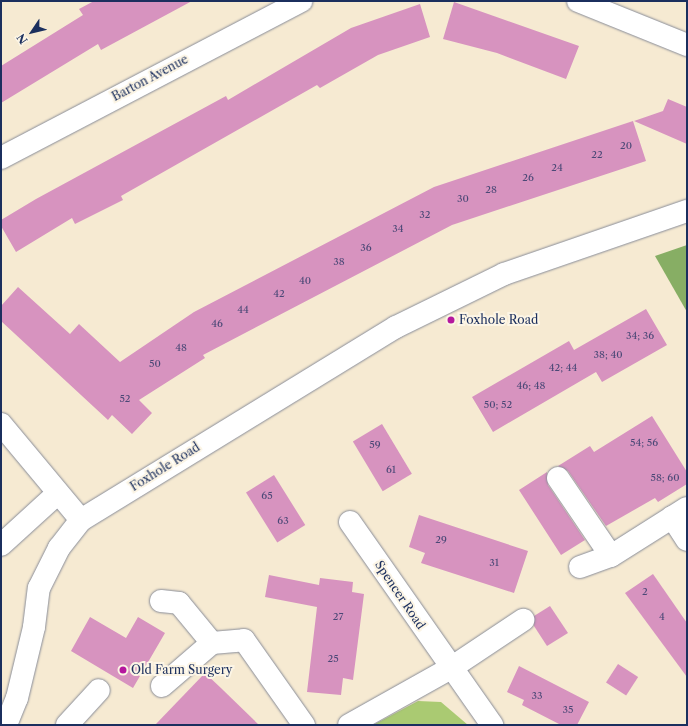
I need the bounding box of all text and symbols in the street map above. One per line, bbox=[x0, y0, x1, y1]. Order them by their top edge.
north arrow bbox=[12, 12, 52, 52]
text: N bbox=[14, 31, 31, 47]
street label: Barton Avenue bbox=[109, 52, 191, 104]
house number: 20 bbox=[620, 140, 632, 152]
house number: 22 bbox=[591, 149, 603, 161]
house number: 24 bbox=[551, 162, 563, 174]
house number: 26 bbox=[522, 172, 534, 184]
house number: 28 bbox=[485, 184, 497, 196]
house number: 30 bbox=[457, 193, 469, 205]
house number: 32 bbox=[419, 209, 431, 221]
house number: 34 bbox=[392, 223, 404, 235]
house number: 36 bbox=[360, 242, 372, 254]
house number: 38 bbox=[333, 256, 345, 268]
house number: 40 bbox=[299, 275, 311, 287]
house number: 42 bbox=[273, 288, 285, 300]
house number: 44 bbox=[237, 304, 249, 316]
place label: Foxhole Road bbox=[459, 313, 538, 327]
marker: Foxhole Road bbox=[446, 315, 456, 325]
house number: 46 bbox=[211, 318, 223, 330]
house number: 34; 36 bbox=[626, 330, 654, 342]
house number: 48 bbox=[175, 342, 187, 354]
house number: 38; 40 bbox=[593, 349, 623, 361]
house number: 50 bbox=[149, 358, 161, 370]
house number: 42; 44 bbox=[549, 362, 577, 374]
house number: 46; 48 bbox=[517, 380, 545, 392]
house number: 52 bbox=[119, 393, 131, 405]
house number: 50; 52 bbox=[484, 399, 512, 411]
house number: 54; 56 bbox=[630, 437, 658, 449]
house number: 59 bbox=[369, 439, 381, 451]
street label: Foxhole Road bbox=[128, 440, 202, 494]
house number: 61 bbox=[386, 464, 396, 476]
house number: 58; 60 bbox=[650, 472, 680, 484]
house number: 65 bbox=[261, 490, 273, 502]
house number: 63 bbox=[277, 515, 289, 527]
house number: 29 bbox=[435, 534, 447, 546]
house number: 31 bbox=[489, 557, 499, 569]
street label: Spencer Road bbox=[372, 558, 428, 632]
house number: 2 bbox=[642, 586, 648, 598]
house number: 27 bbox=[333, 611, 343, 623]
house number: 4 bbox=[659, 611, 665, 623]
house number: 25 bbox=[327, 653, 339, 665]
place label: Old Farm Surgery bbox=[131, 663, 232, 677]
marker: Old Farm Surgery bbox=[118, 665, 128, 675]
house number: 33 bbox=[531, 690, 543, 702]
house number: 35 bbox=[563, 704, 573, 716]

